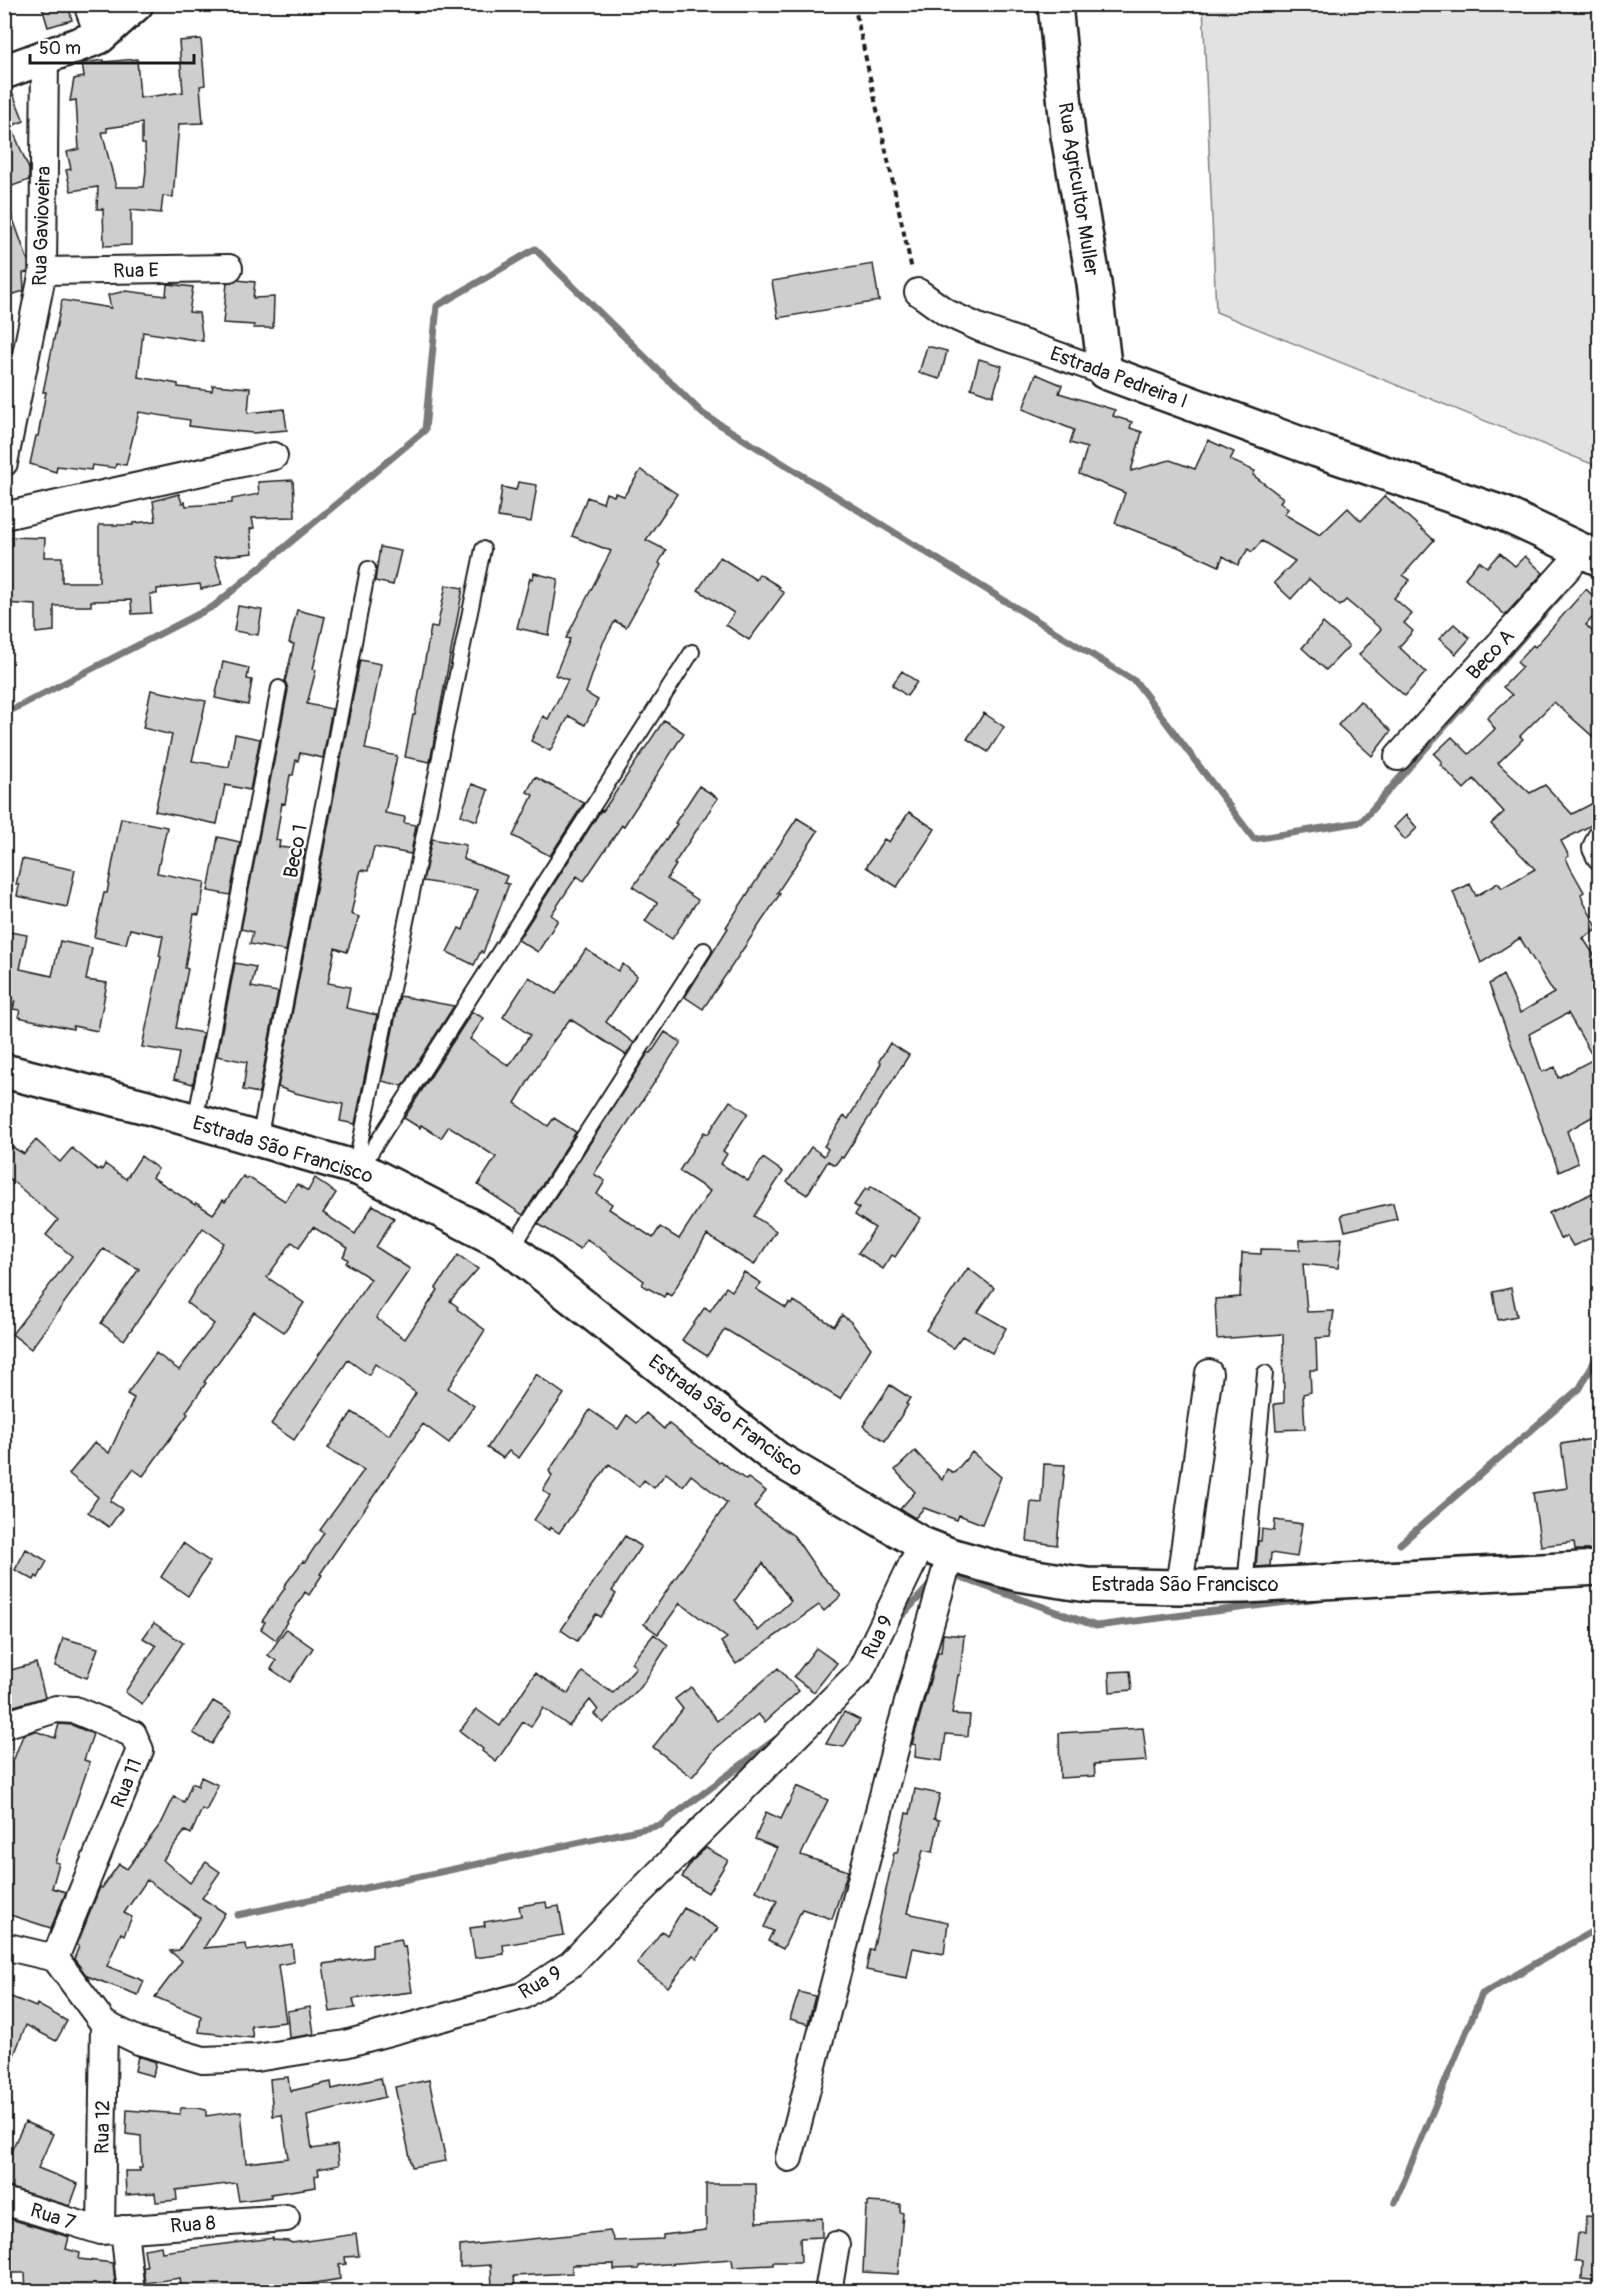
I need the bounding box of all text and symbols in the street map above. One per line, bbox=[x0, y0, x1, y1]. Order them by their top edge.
scale bar bbox=[30, 27, 194, 65]
text: 50 m bbox=[39, 37, 81, 60]
street label: Rua Agricultor Muller bbox=[1052, 101, 1105, 278]
street label: Rua Gavioveira bbox=[27, 166, 56, 286]
street label: Rua E bbox=[113, 258, 159, 283]
street label: Estrada Pedreira I bbox=[1047, 341, 1191, 414]
street label: Beco A bbox=[1461, 624, 1520, 685]
street label: Beco 1 bbox=[278, 822, 313, 880]
street label: Estrada São Francisco bbox=[190, 1110, 376, 1189]
street label: Estrada São Francisco bbox=[643, 1349, 808, 1482]
street label: Estrada São Francisco bbox=[1091, 1572, 1279, 1597]
street label: Rua 9 bbox=[856, 1611, 899, 1663]
street label: Rua 11 bbox=[105, 1755, 148, 1811]
street label: Rua 9 bbox=[514, 1960, 566, 2005]
street label: Rua 12 bbox=[90, 2100, 115, 2154]
street label: Rua 7 bbox=[27, 2197, 79, 2236]
street label: Rua 8 bbox=[170, 2210, 217, 2239]

